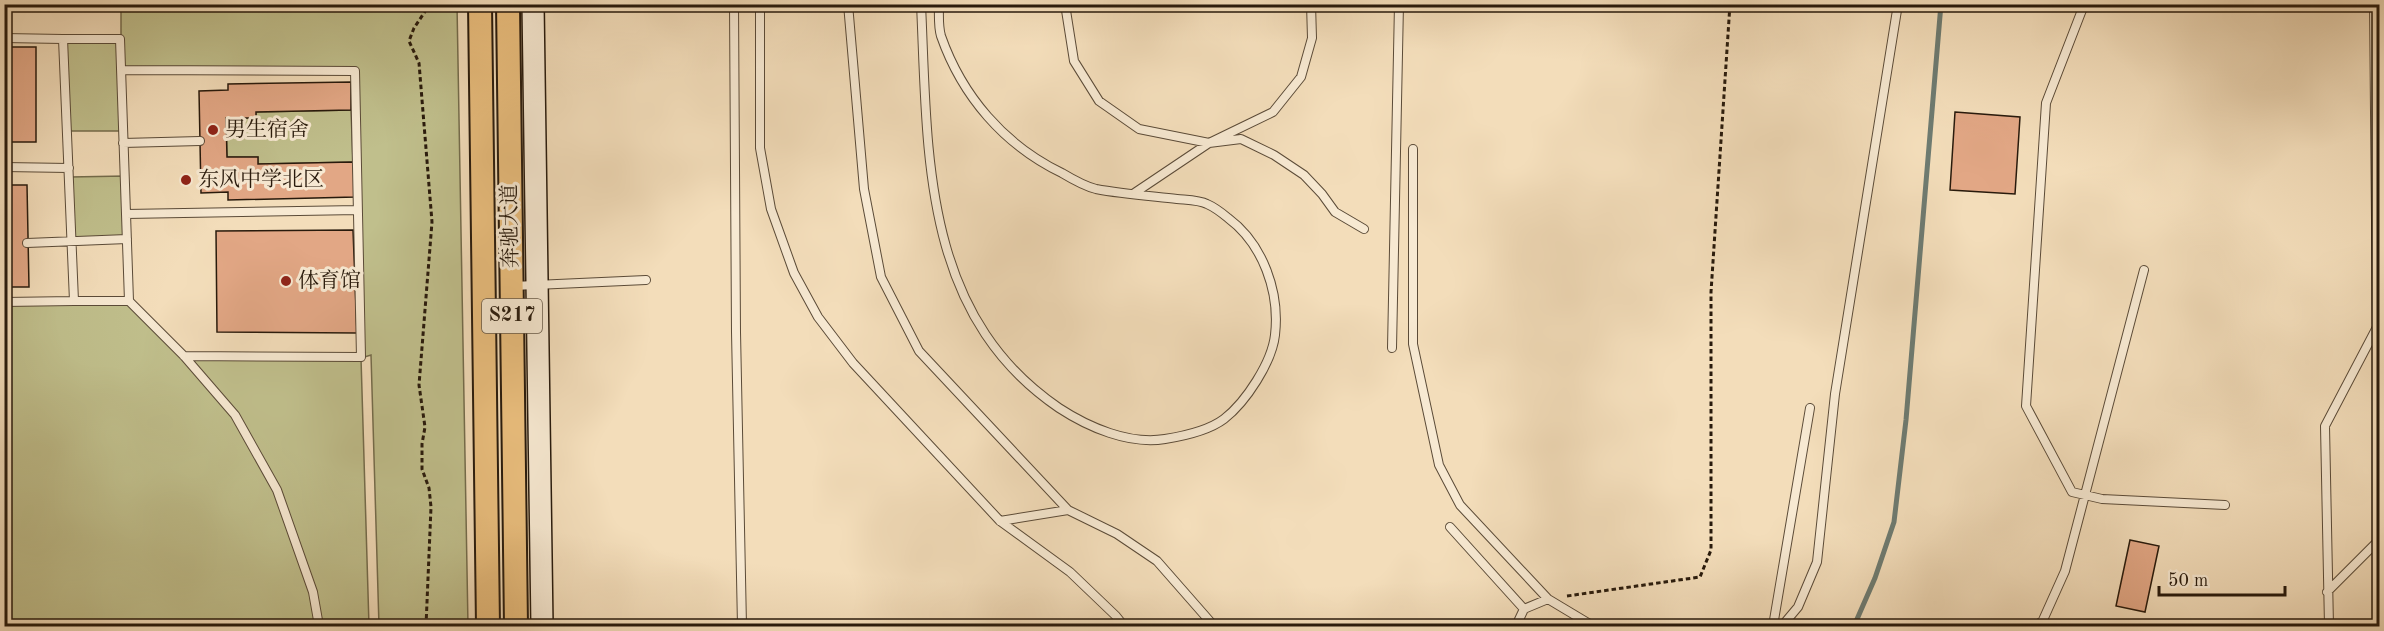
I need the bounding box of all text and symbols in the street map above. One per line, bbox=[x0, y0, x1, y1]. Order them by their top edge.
place label: 男生宿舍 bbox=[225, 118, 309, 141]
marker: 男生宿舍 bbox=[206, 123, 220, 137]
place label: 东风中学北区 bbox=[198, 168, 324, 191]
marker: 东风中学北区 bbox=[179, 173, 193, 187]
street label: 奔驰大道 bbox=[498, 184, 522, 268]
place label: 体育馆 bbox=[298, 269, 361, 292]
marker: 体育馆 bbox=[279, 274, 293, 288]
road number: S217 bbox=[482, 299, 542, 333]
scale bar bbox=[2159, 559, 2285, 597]
text: 50 m bbox=[2168, 572, 2208, 590]

